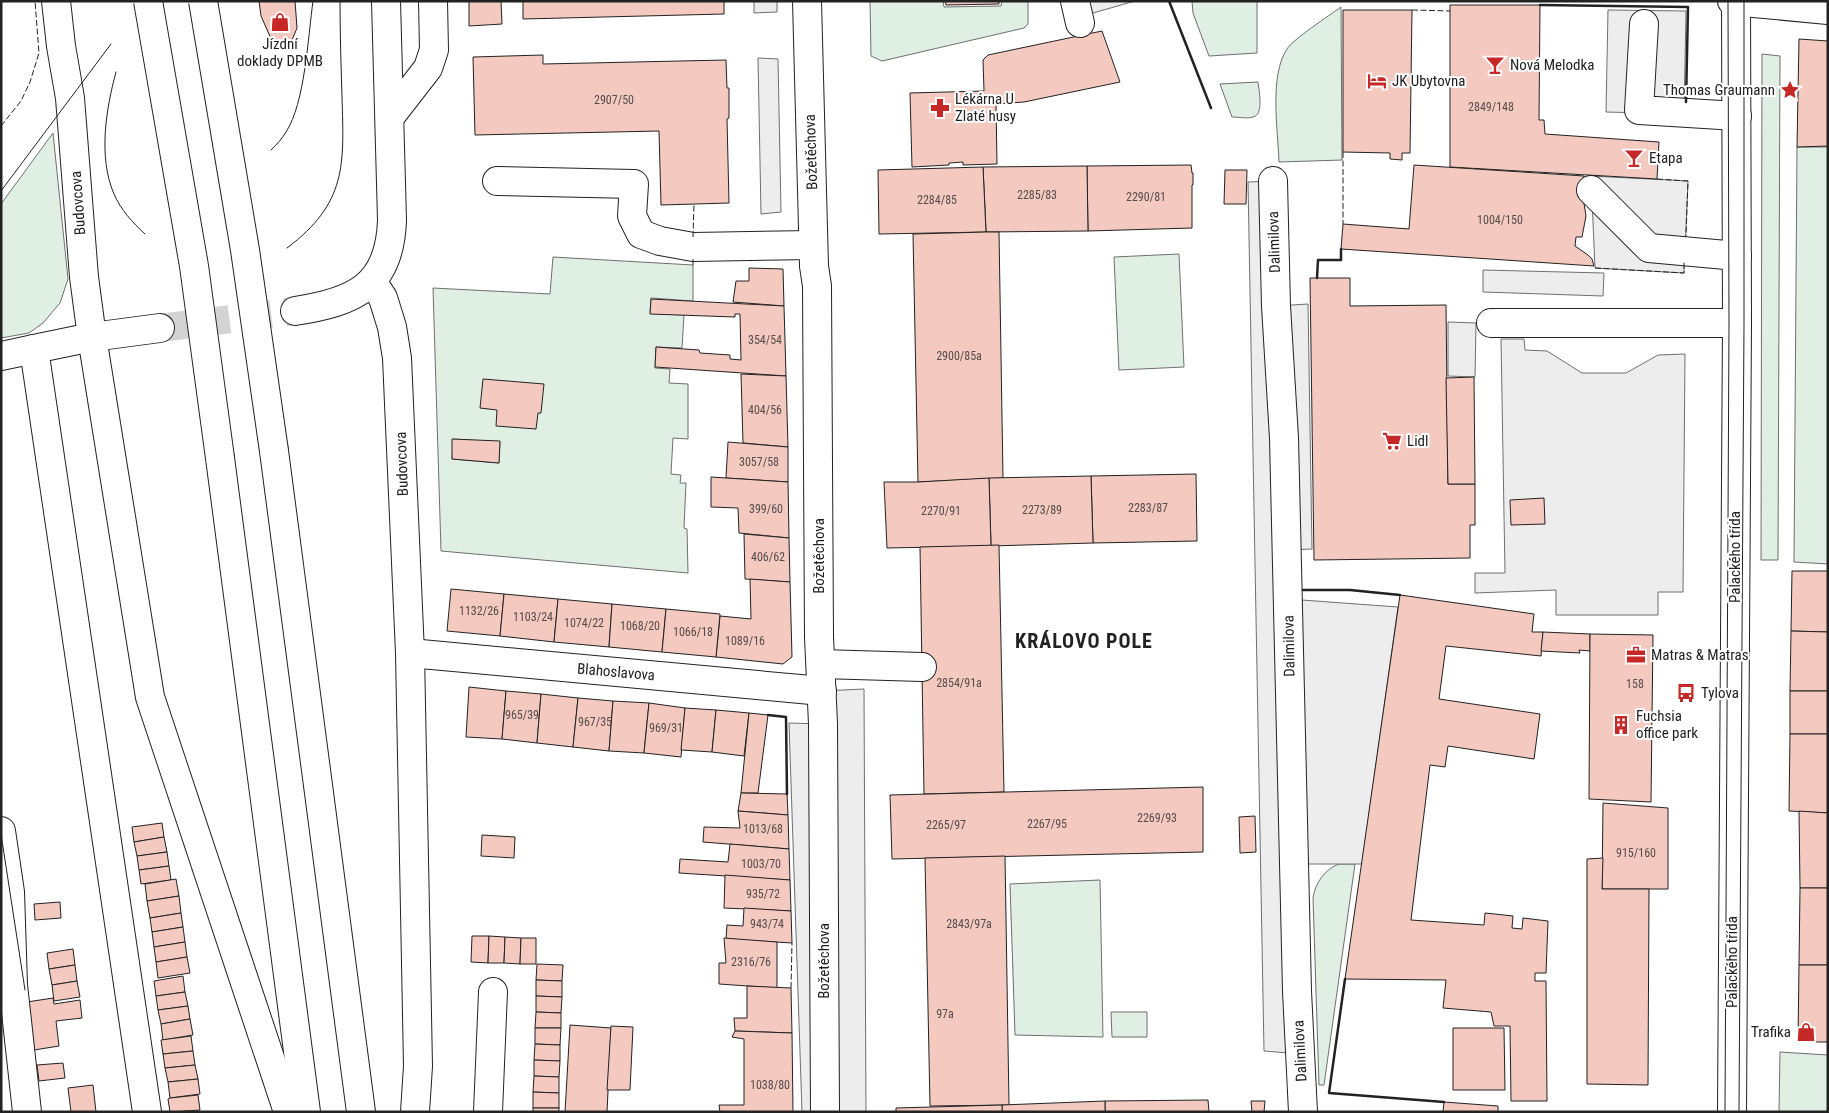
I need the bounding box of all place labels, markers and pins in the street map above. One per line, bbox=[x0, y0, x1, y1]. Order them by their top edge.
shop icon: Jízdní doklady DPMB bbox=[269, 11, 291, 33]
place label: Jízdní doklady DPMB bbox=[237, 35, 323, 70]
bar icon: Nová Melodka bbox=[1484, 54, 1506, 76]
place label: Nová Melodka bbox=[1510, 56, 1594, 74]
hotel icon: JK Ubytovna bbox=[1366, 70, 1388, 92]
place label: JK Ubytovna bbox=[1392, 72, 1465, 90]
place icon: Thomas Graumann bbox=[1779, 79, 1801, 101]
place label: Thomas Graumann bbox=[1663, 81, 1775, 99]
place label: Lékárna U Zlaté husy bbox=[955, 90, 1016, 125]
pharmacy icon: Lékárna U Zlaté husy bbox=[929, 97, 951, 119]
bar icon: Etapa bbox=[1623, 147, 1645, 169]
place label: Etapa bbox=[1649, 149, 1683, 167]
supermarket icon: Lidl bbox=[1381, 430, 1403, 452]
place label: Lidl bbox=[1407, 432, 1428, 450]
office icon: Matras & Matras bbox=[1625, 644, 1647, 666]
place label: Matras & Matras bbox=[1651, 646, 1749, 664]
bus stop icon: Tylova bbox=[1675, 682, 1697, 704]
place label: Tylova bbox=[1701, 684, 1739, 702]
place label: Fuchsia office park bbox=[1636, 707, 1698, 742]
building icon: Fuchsia office park bbox=[1610, 714, 1632, 736]
shop icon: Trafika bbox=[1795, 1021, 1817, 1043]
place label: Trafika bbox=[1751, 1023, 1791, 1041]

